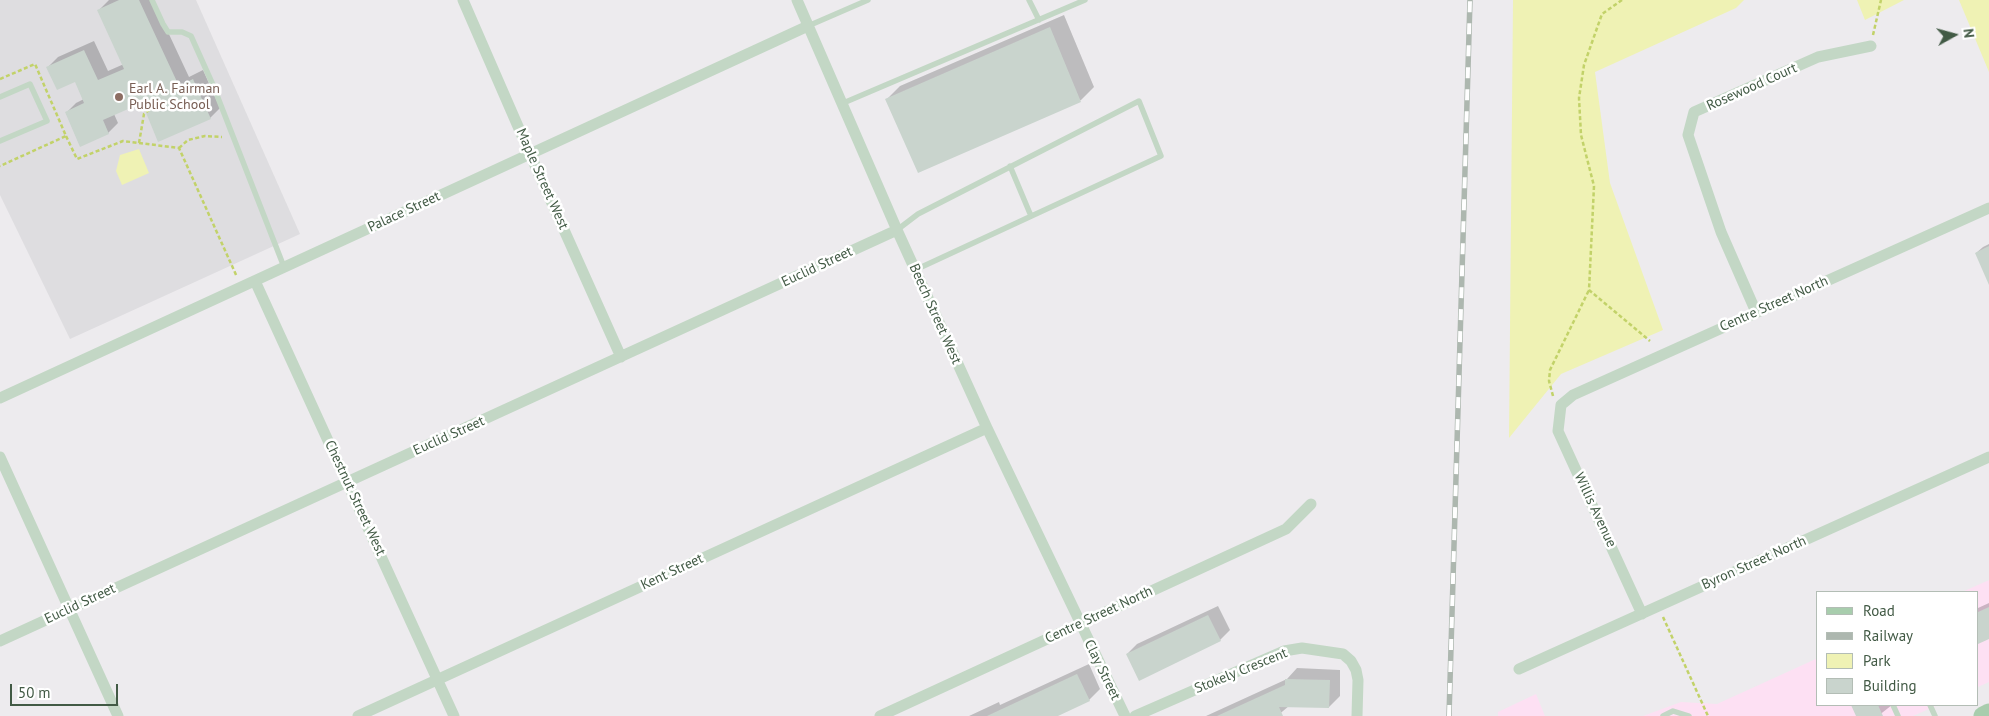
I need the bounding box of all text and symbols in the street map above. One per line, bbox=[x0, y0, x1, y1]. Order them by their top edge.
north arrow bbox=[1929, 10, 1979, 60]
text: N bbox=[1959, 28, 1978, 39]
street label: Rosewood Court bbox=[1704, 60, 1800, 114]
place label: Earl A. Fairman Public School bbox=[129, 81, 220, 114]
marker: Earl A. Fairman Public School bbox=[113, 91, 125, 103]
street label: Maple Street West bbox=[512, 126, 572, 232]
street label: Palace Street bbox=[365, 188, 443, 236]
street label: Euclid Street bbox=[779, 243, 855, 291]
street label: Beech Street West bbox=[905, 261, 965, 367]
street label: Centre Street North bbox=[1717, 273, 1831, 335]
street label: Euclid Street bbox=[411, 413, 487, 459]
street label: Chestnut Street West bbox=[321, 438, 389, 558]
street label: Willis Avenue bbox=[1570, 470, 1620, 550]
street label: Byron Street North bbox=[1699, 532, 1809, 594]
street label: Kent Street bbox=[638, 550, 706, 594]
street label: Euclid Street bbox=[42, 580, 118, 628]
street label: Centre Street North bbox=[1043, 583, 1155, 647]
legend bbox=[1816, 591, 1979, 706]
text: Road bbox=[1863, 601, 1895, 620]
text: Railway bbox=[1863, 626, 1913, 645]
street label: Clay Street bbox=[1080, 637, 1124, 703]
street label: Stokely Crescent bbox=[1192, 645, 1290, 697]
text: Park bbox=[1863, 651, 1891, 670]
scale bar bbox=[12, 674, 120, 706]
text: Building bbox=[1863, 676, 1917, 695]
text: 50 m bbox=[18, 683, 51, 702]

